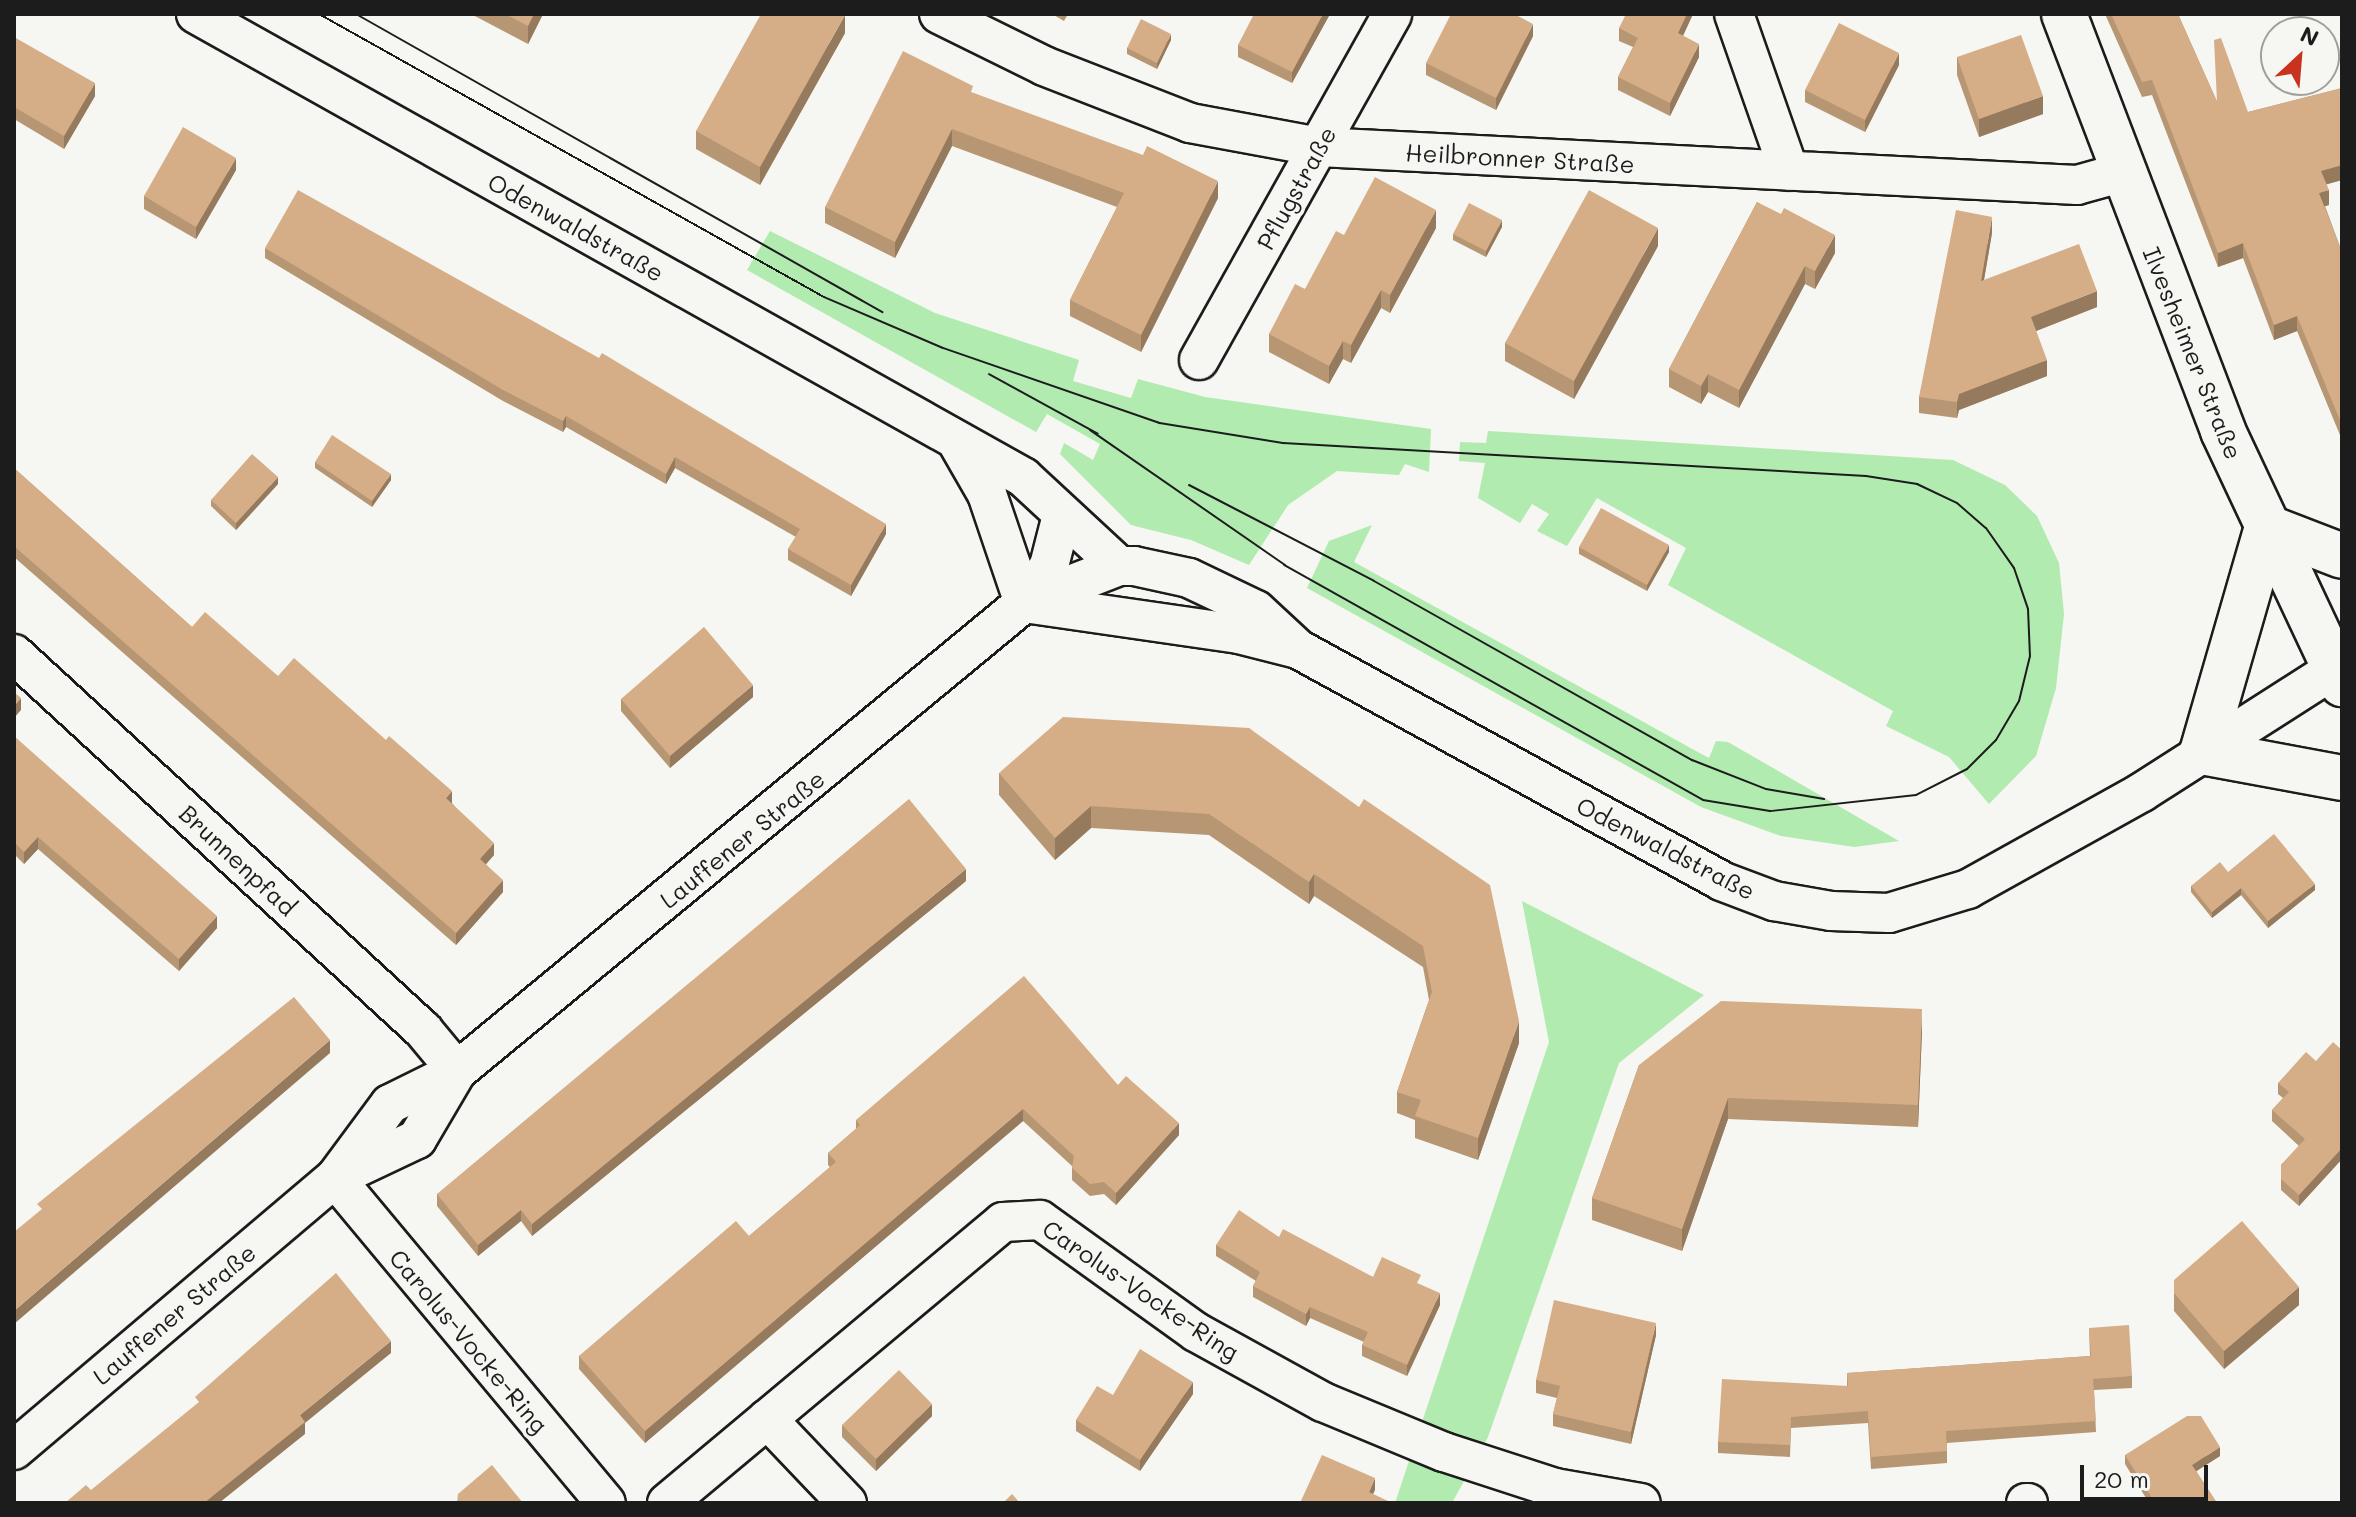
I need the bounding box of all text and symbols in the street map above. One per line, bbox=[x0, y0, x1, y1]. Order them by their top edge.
north arrow bbox=[2260, 16, 2340, 96]
text: N bbox=[2296, 19, 2324, 52]
street label: Pflugstraße bbox=[1250, 121, 1342, 255]
street label: Heilbronner Straße bbox=[1405, 138, 1635, 178]
street label: Odenwaldstraße bbox=[483, 167, 669, 287]
street label: Ilvesheimer Straße bbox=[2137, 243, 2249, 463]
street label: Lauffener Straße bbox=[654, 764, 830, 914]
street label: Odenwaldstraße bbox=[1572, 791, 1760, 905]
street label: Brunnenpfad bbox=[174, 799, 302, 921]
street label: Carolus-Vocke-Ring bbox=[1037, 1214, 1245, 1366]
street label: Lauffener Straße bbox=[87, 1238, 261, 1390]
street label: Carolus-Vocke-Ring bbox=[384, 1243, 554, 1439]
scale bar bbox=[2084, 1449, 2212, 1499]
text: 20 m bbox=[2094, 1463, 2149, 1494]

